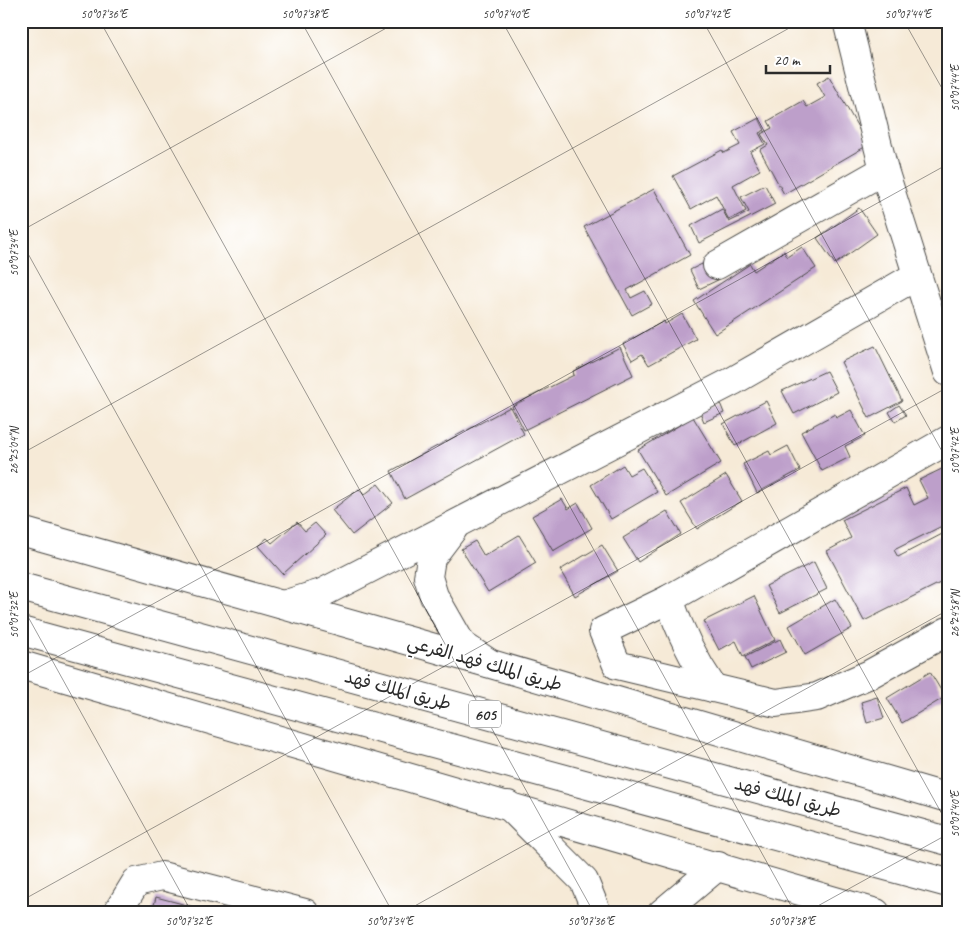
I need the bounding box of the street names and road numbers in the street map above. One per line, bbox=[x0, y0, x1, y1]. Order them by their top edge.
street label: طريق الملك فهد الفرعي bbox=[404, 630, 565, 700]
street label: طريق الملك فهد bbox=[342, 665, 454, 715]
road number: 605 bbox=[469, 701, 501, 728]
street label: طريق الملك فهد bbox=[732, 772, 844, 822]

